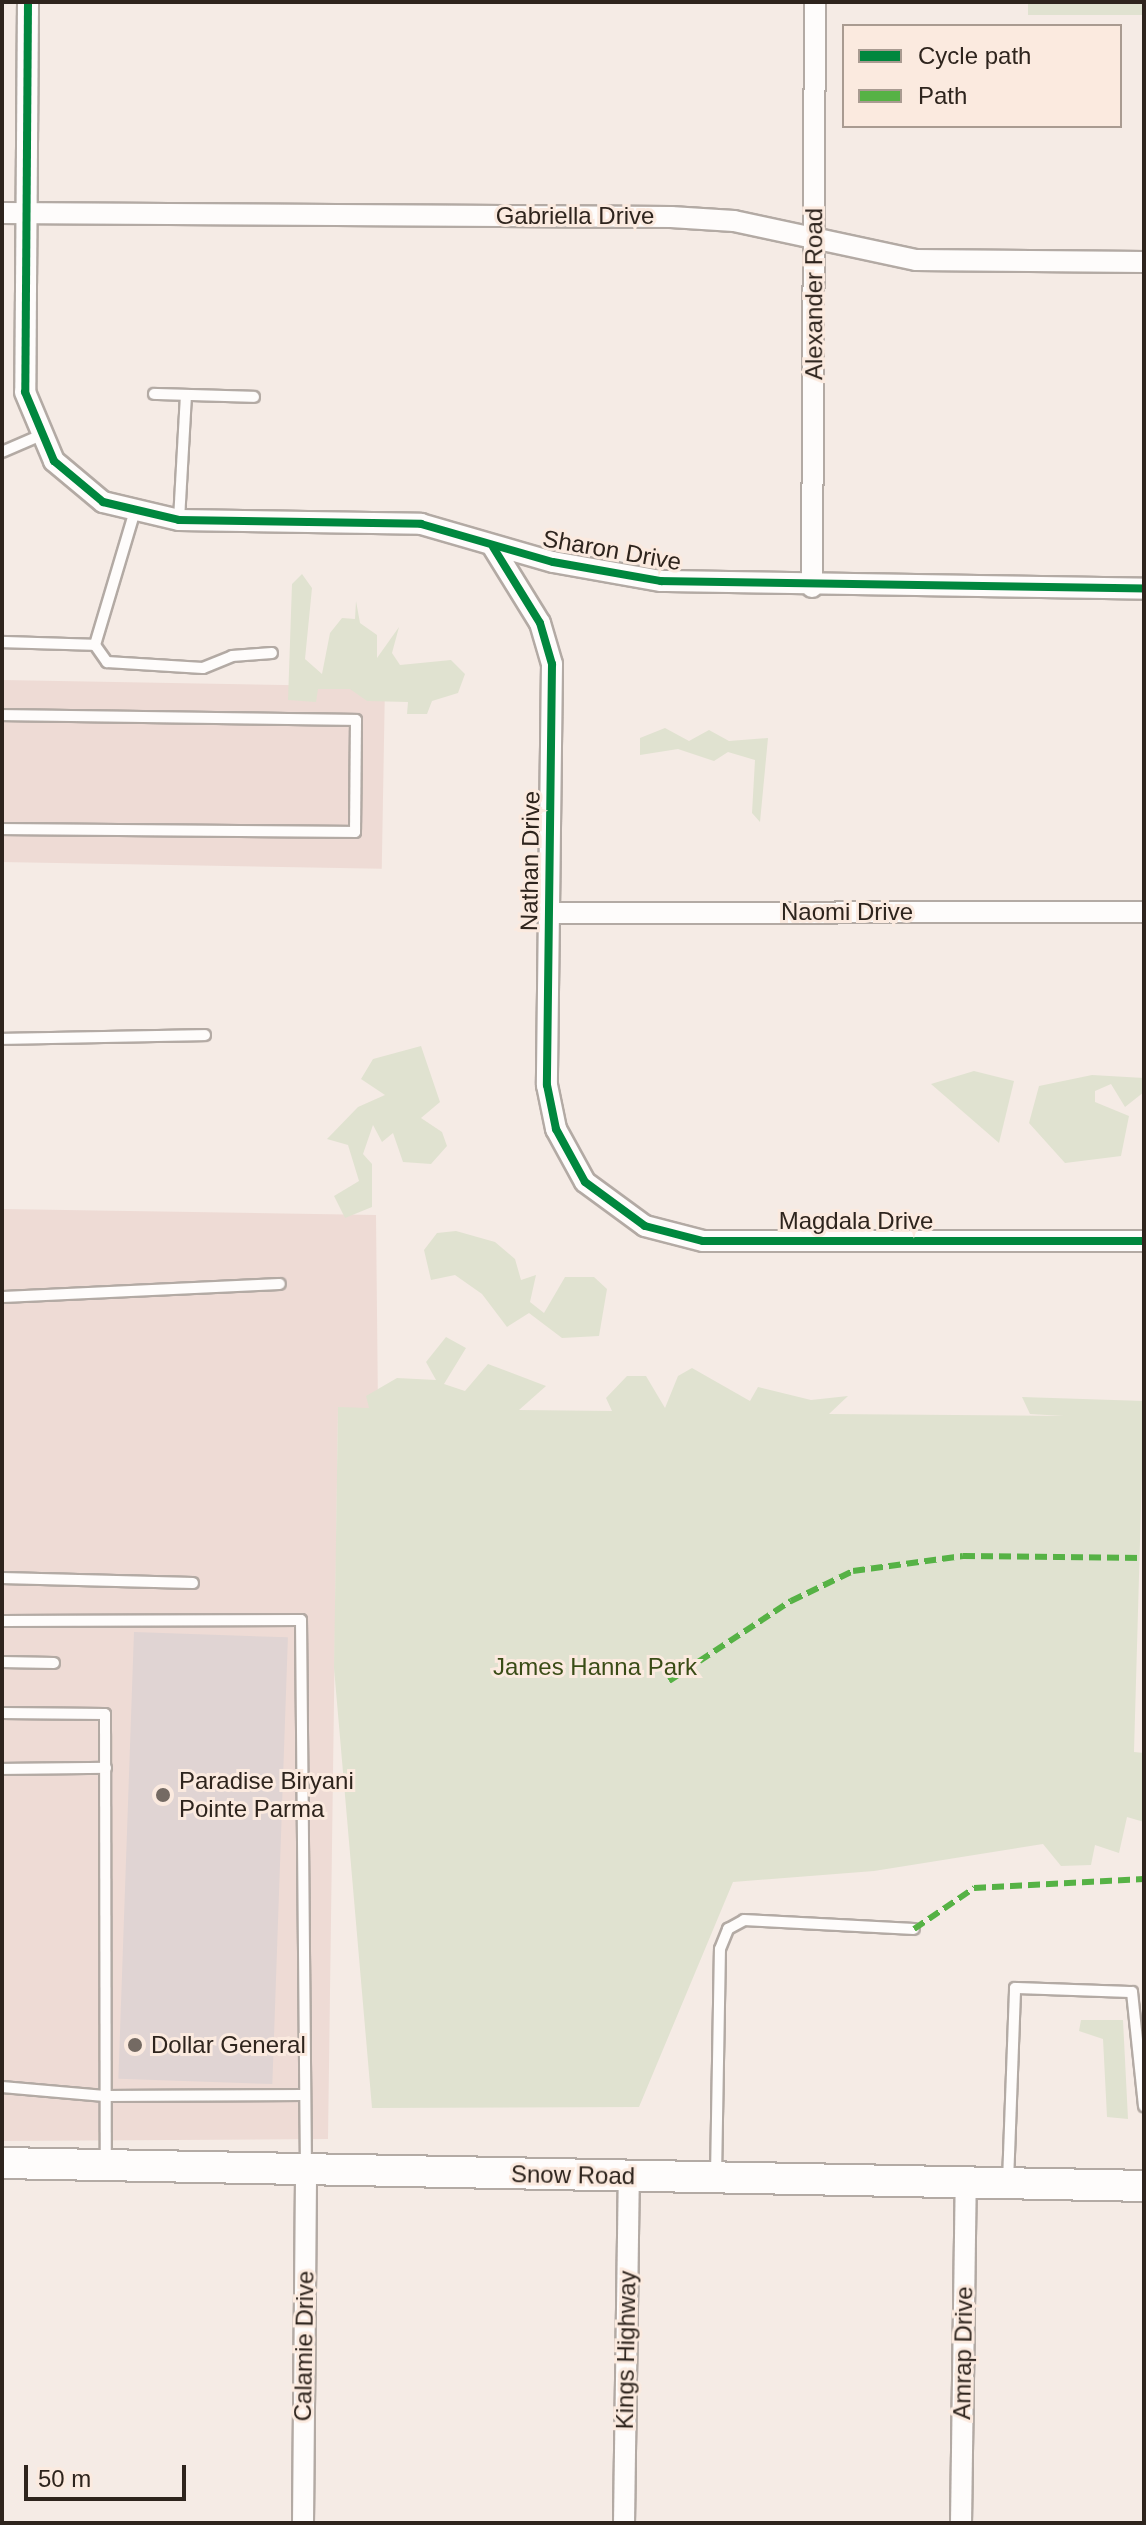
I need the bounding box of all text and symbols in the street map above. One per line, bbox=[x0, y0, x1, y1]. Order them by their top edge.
legend bbox=[842, 24, 1122, 128]
text: Cycle path bbox=[918, 42, 1031, 69]
text: Path bbox=[918, 82, 967, 109]
street label: Gabriella Drive bbox=[496, 202, 654, 230]
street label: Alexander Road bbox=[800, 208, 828, 380]
street label: Sharon Drive bbox=[541, 524, 683, 576]
street label: Nathan Drive bbox=[514, 791, 546, 931]
street label: Naomi Drive bbox=[781, 898, 913, 926]
street label: Magdala Drive bbox=[779, 1207, 933, 1235]
park label: James Hanna Park bbox=[493, 1653, 697, 1681]
place label: Paradise Biryani Pointe Parma bbox=[179, 1767, 354, 1823]
marker: Paradise Biryani Pointe Parma bbox=[154, 1786, 172, 1804]
place label: Dollar General bbox=[151, 2031, 306, 2059]
marker: Dollar General bbox=[126, 2036, 144, 2054]
street label: Snow Road bbox=[511, 2160, 635, 2190]
street label: Calamie Drive bbox=[288, 2270, 320, 2422]
street label: Kings Highway bbox=[610, 2270, 642, 2430]
street label: Amrap Drive bbox=[947, 2286, 979, 2420]
scale bar bbox=[28, 2449, 190, 2499]
text: 50 m bbox=[38, 2465, 91, 2492]

